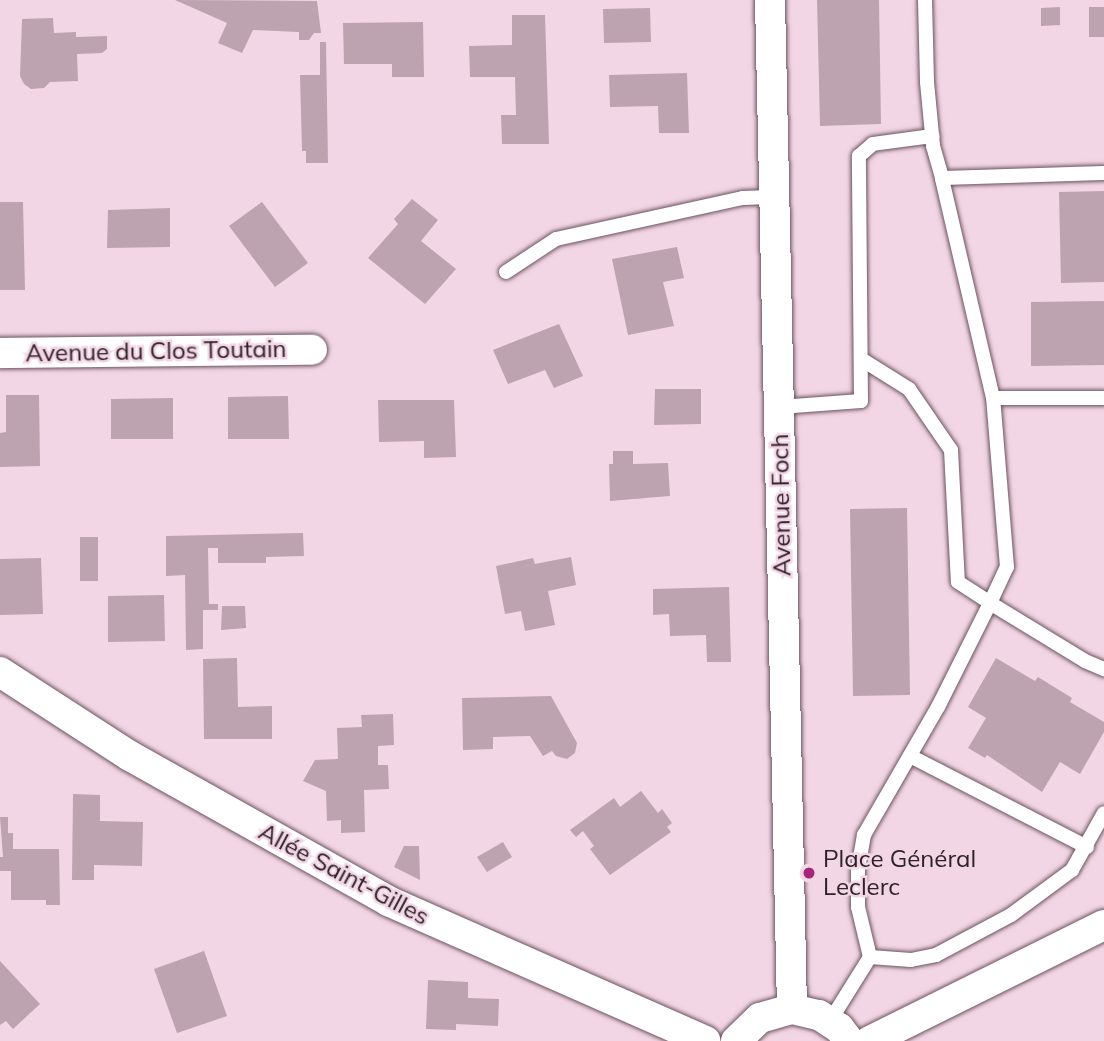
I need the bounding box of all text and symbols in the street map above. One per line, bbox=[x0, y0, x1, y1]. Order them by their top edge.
street label: Avenue du Clos Toutain bbox=[25, 334, 287, 368]
street label: Avenue Foch bbox=[765, 433, 797, 577]
street label: Allée Saint-Gilles bbox=[254, 817, 434, 931]
place label: Place Général Leclerc bbox=[823, 845, 976, 901]
marker: Place Général Leclerc bbox=[801, 865, 817, 881]

